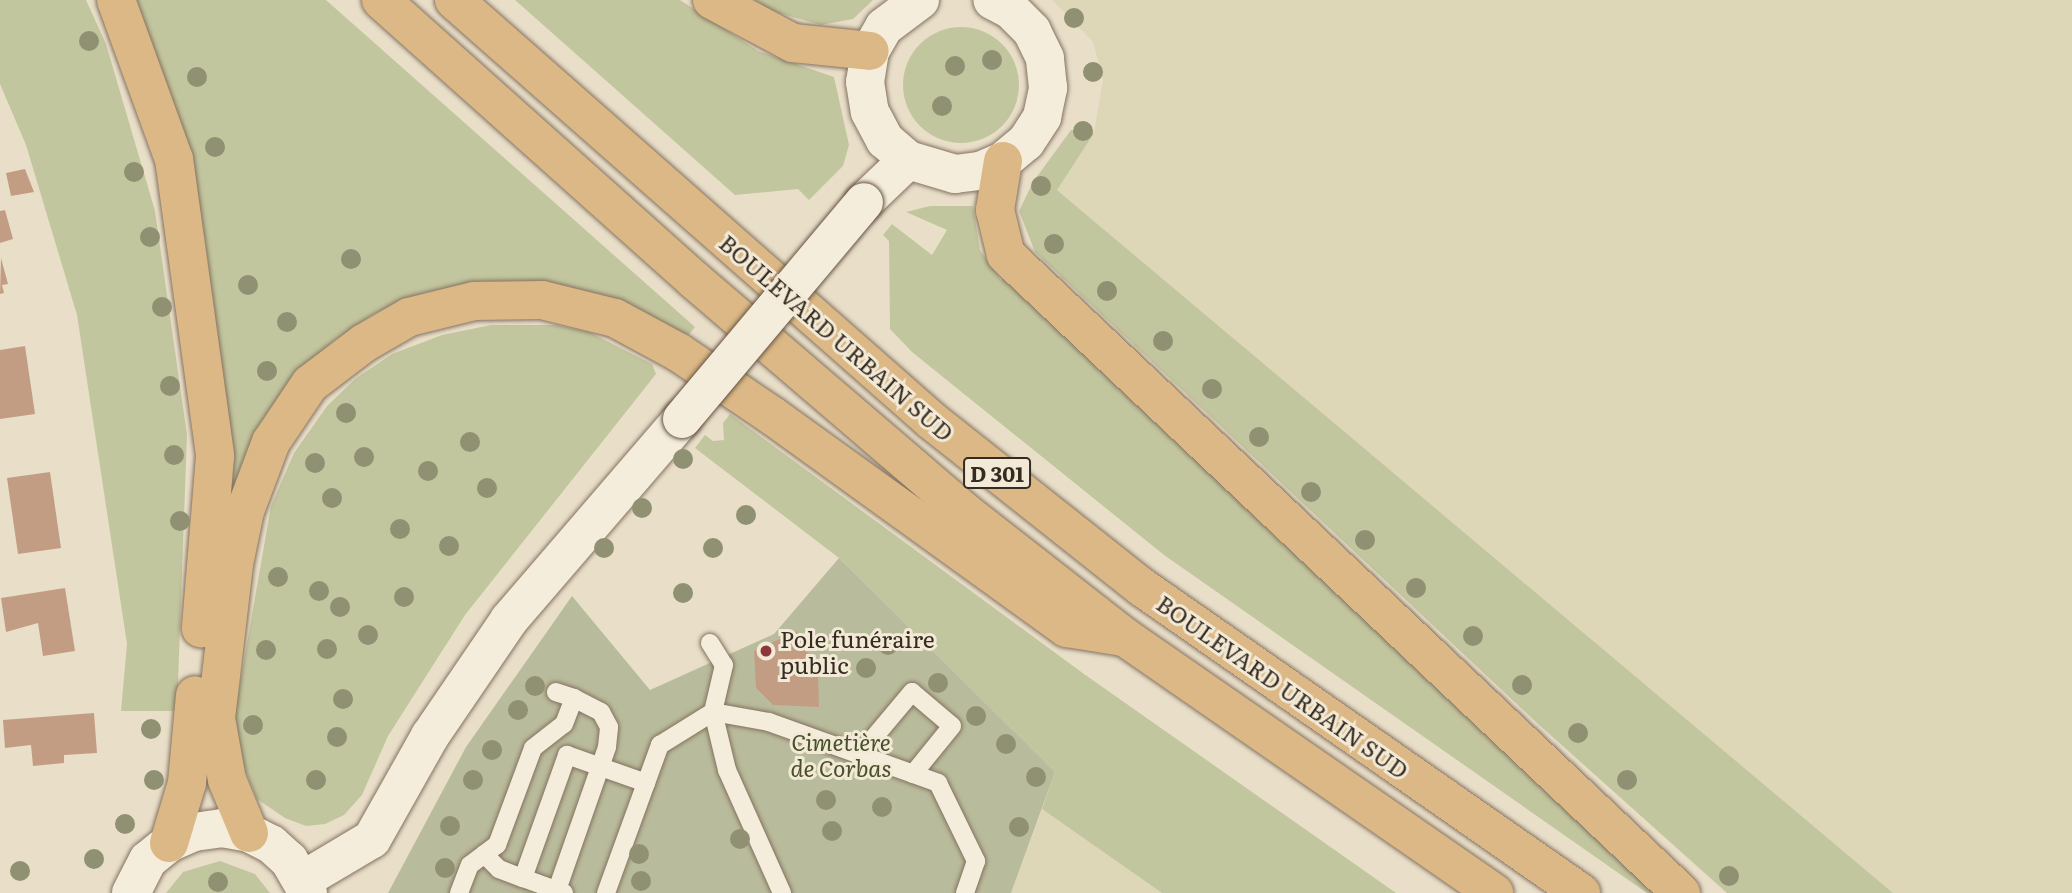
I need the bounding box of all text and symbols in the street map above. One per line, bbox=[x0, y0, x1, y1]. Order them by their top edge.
street label: BOULEVARD URBAIN SUD bbox=[715, 228, 959, 446]
road number: D 301 bbox=[962, 456, 1032, 490]
street label: BOULEVARD URBAIN SUD bbox=[1152, 589, 1414, 783]
place label: Pole funéraire public bbox=[780, 624, 935, 678]
marker: Pole funéraire public bbox=[758, 643, 774, 659]
park label: Cimetière de Corbas bbox=[791, 727, 891, 781]

